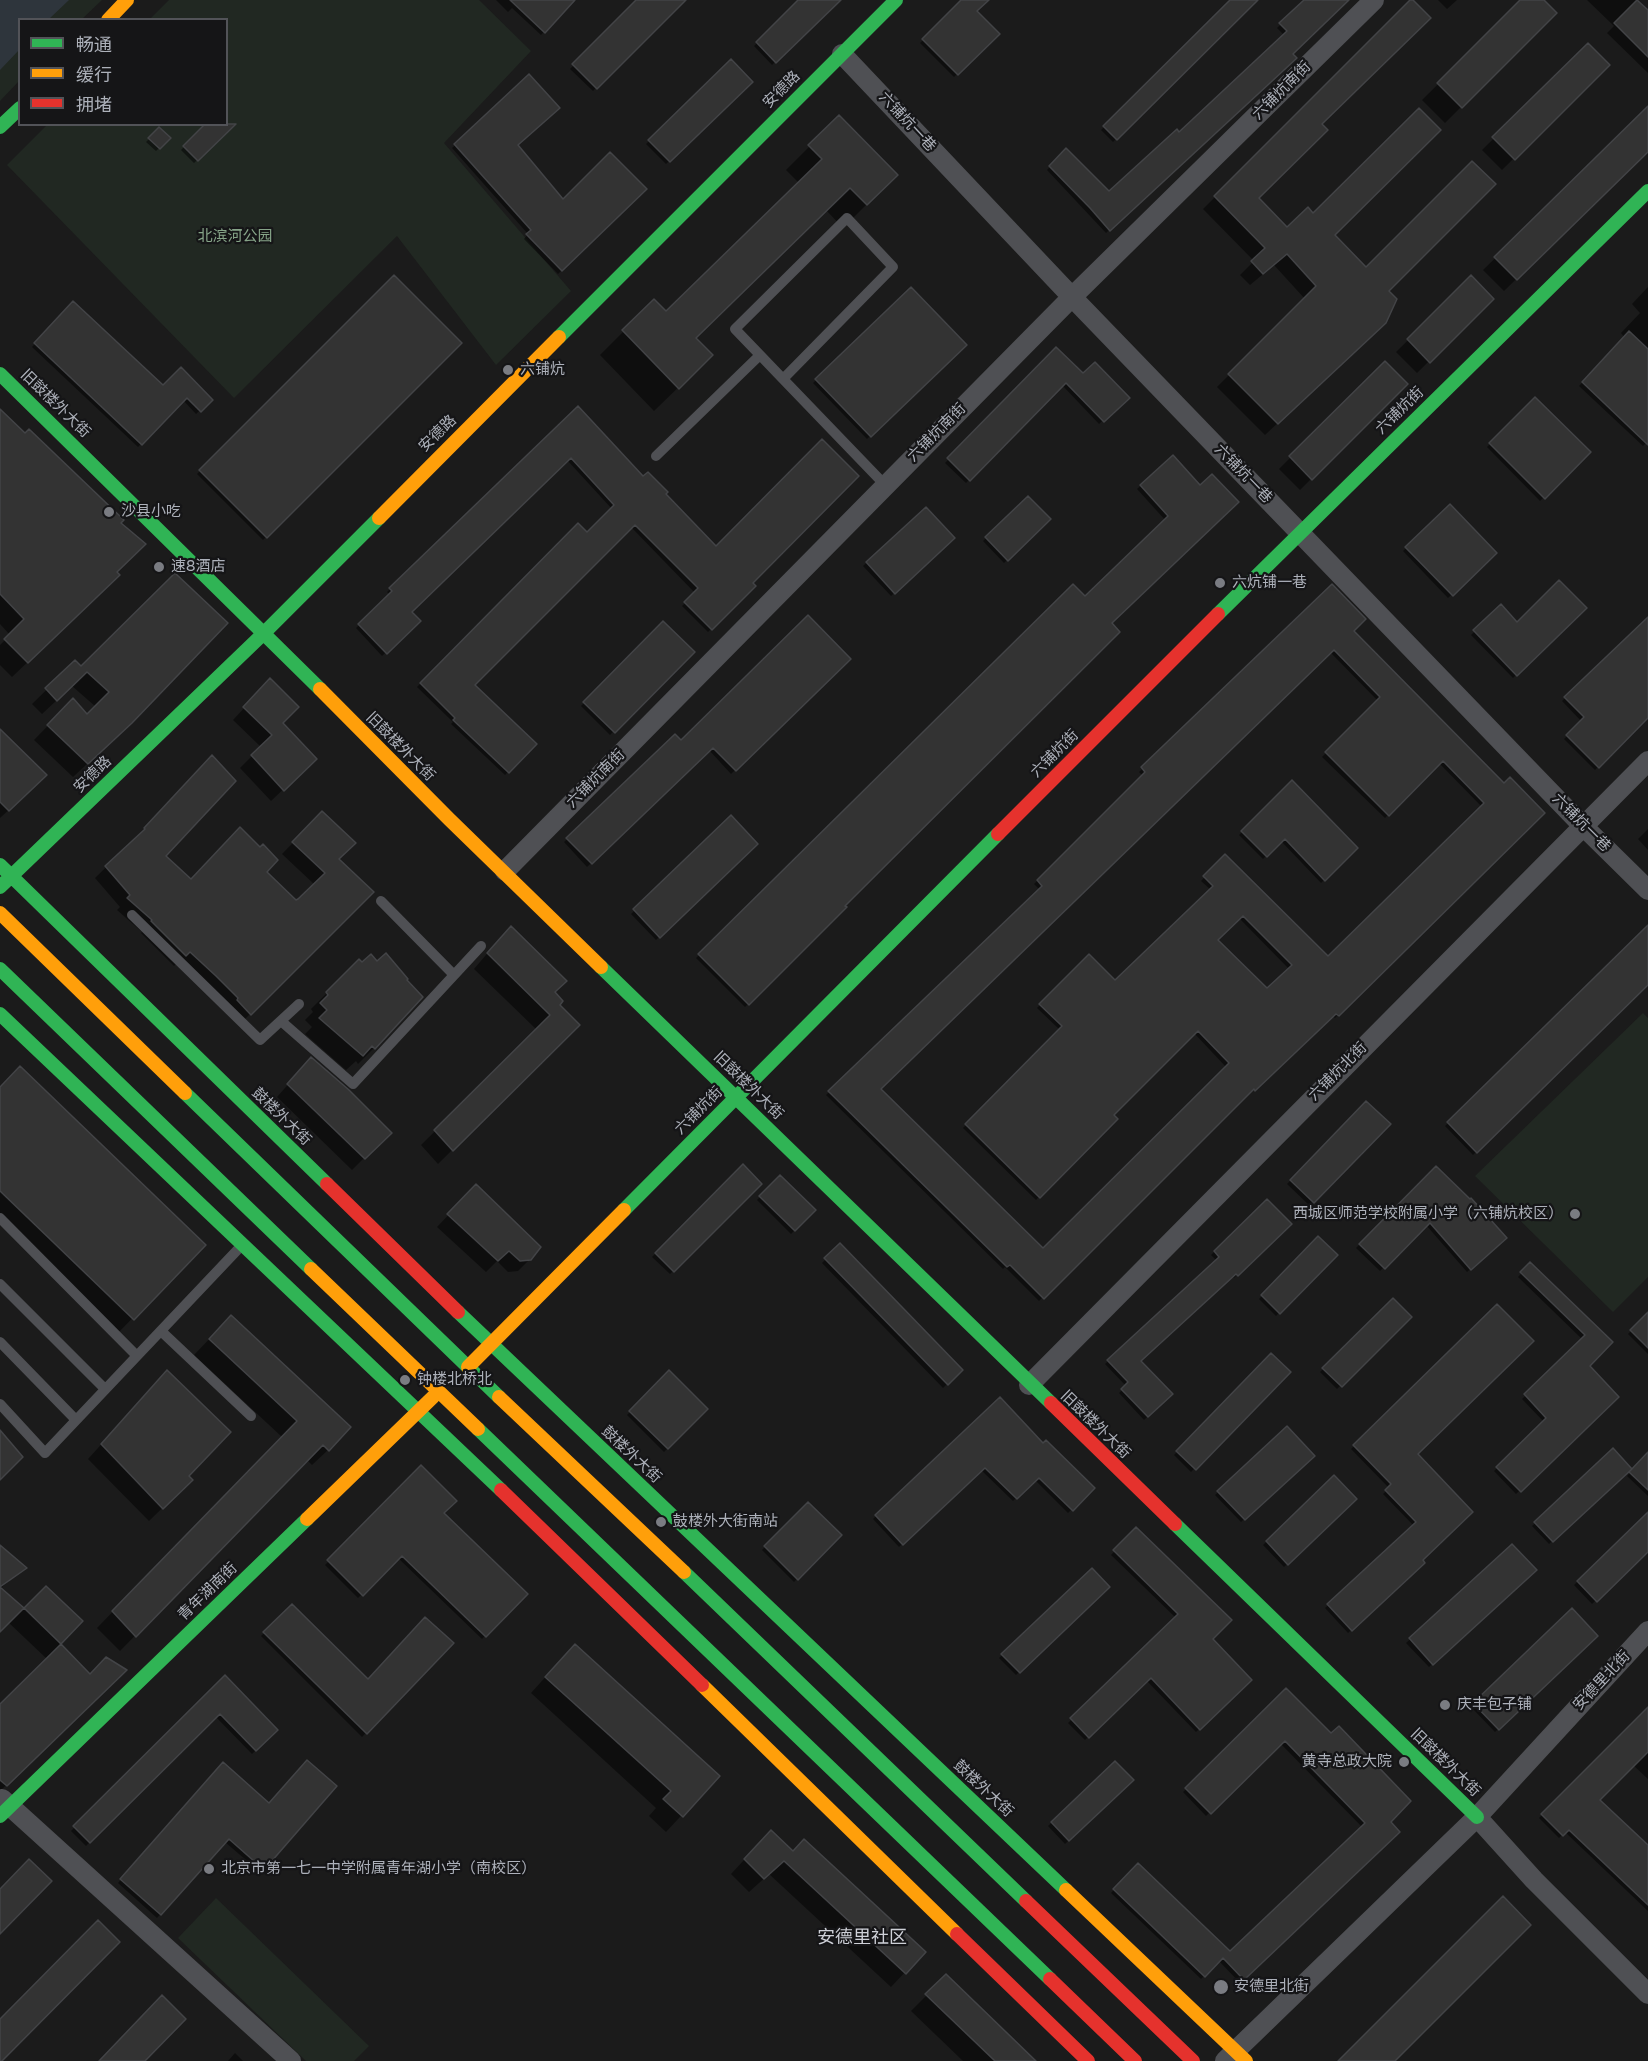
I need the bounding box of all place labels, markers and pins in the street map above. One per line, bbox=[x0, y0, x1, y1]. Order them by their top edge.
place label: 六铺炕 bbox=[520, 361, 565, 379]
marker: 六铺炕 bbox=[501, 363, 515, 377]
place label: 沙县小吃 bbox=[121, 503, 181, 521]
marker: 沙县小吃 bbox=[102, 505, 116, 519]
place label: 速8酒店 bbox=[171, 558, 225, 576]
marker: 速8酒店 bbox=[152, 560, 166, 574]
place label: 六炕铺一巷 bbox=[1232, 574, 1307, 592]
marker: 六炕铺一巷 bbox=[1213, 576, 1227, 590]
place label: 西城区师范学校附属小学（六铺炕校区） bbox=[1293, 1205, 1563, 1223]
marker: 西城区师范学校附属小学（六铺炕校区） bbox=[1568, 1207, 1582, 1221]
place label: 钟楼北桥北 bbox=[417, 1371, 492, 1389]
marker: 钟楼北桥北 bbox=[398, 1373, 412, 1387]
place label: 鼓楼外大街南站 bbox=[673, 1513, 778, 1531]
marker: 鼓楼外大街南站 bbox=[654, 1515, 668, 1529]
place label: 庆丰包子铺 bbox=[1457, 1696, 1532, 1714]
marker: 庆丰包子铺 bbox=[1438, 1698, 1452, 1712]
place label: 黄寺总政大院 bbox=[1302, 1753, 1392, 1771]
marker: 黄寺总政大院 bbox=[1397, 1755, 1411, 1769]
place label: 北京市第一七一中学附属青年湖小学（南校区） bbox=[221, 1860, 536, 1878]
marker: 北京市第一七一中学附属青年湖小学（南校区） bbox=[202, 1862, 216, 1876]
marker: 安德里北街 bbox=[1212, 1978, 1230, 1996]
place label: 安德里北街 bbox=[1234, 1978, 1309, 1996]

